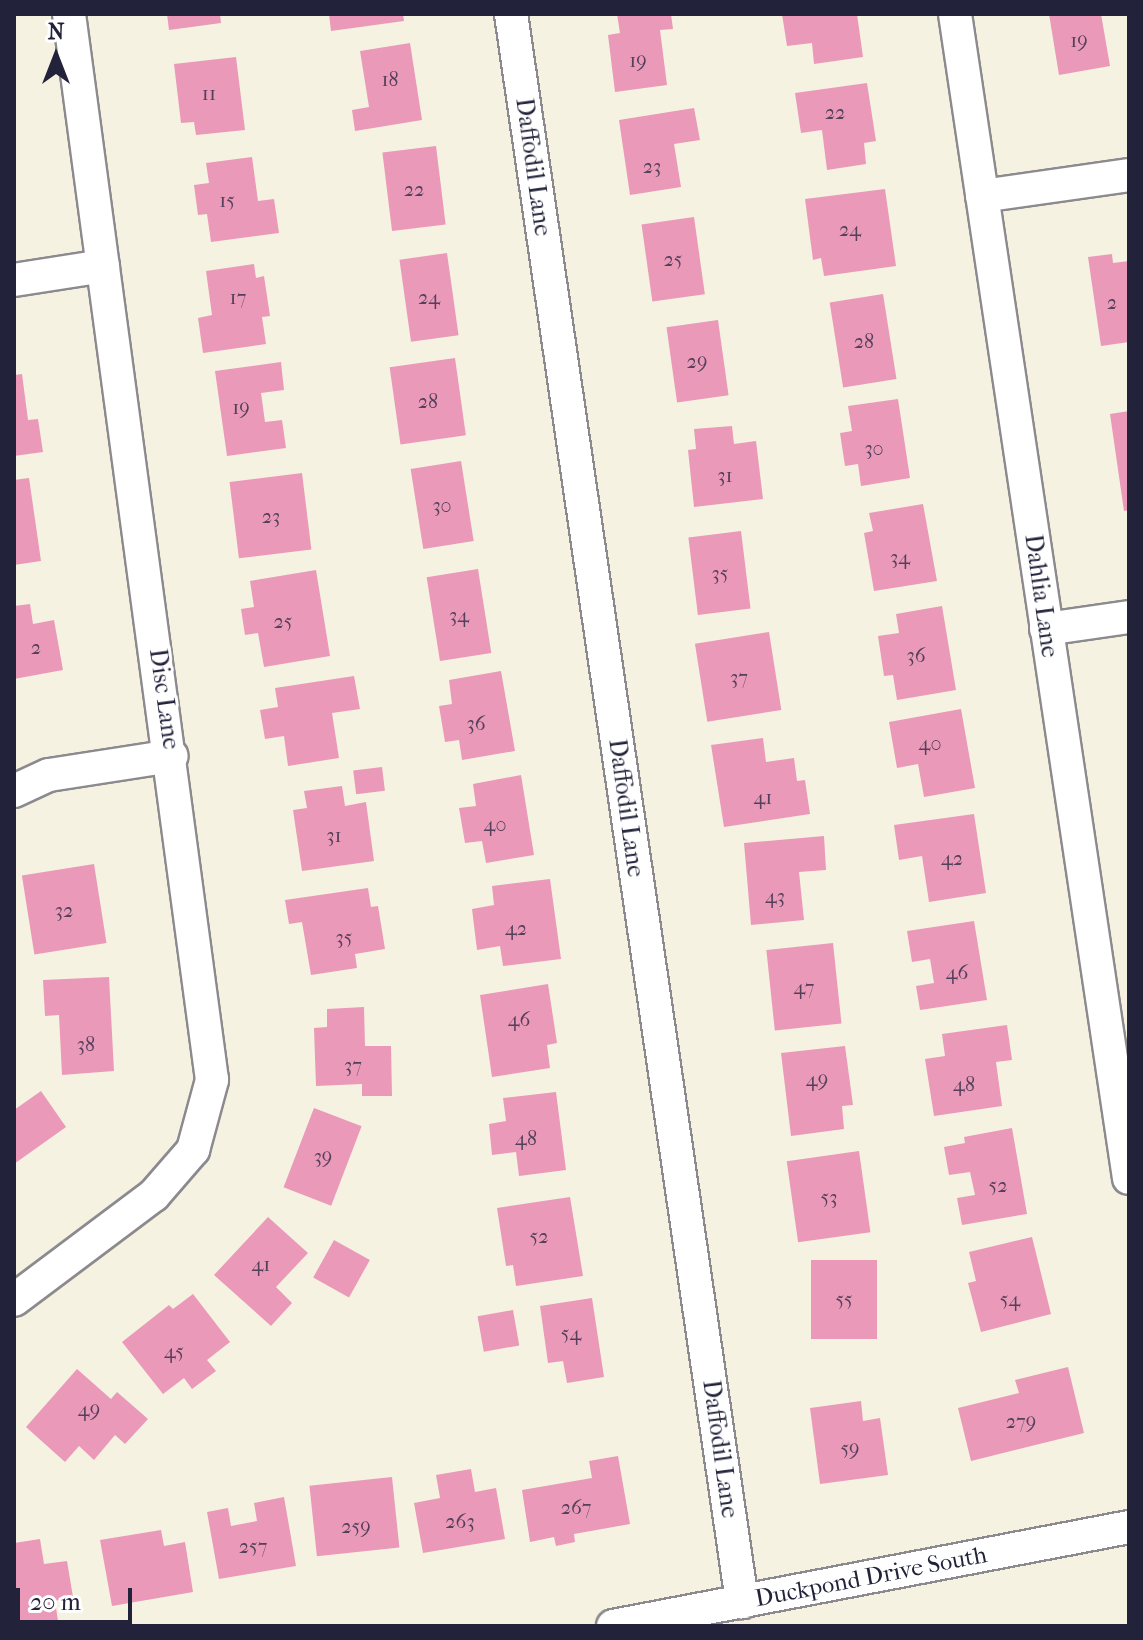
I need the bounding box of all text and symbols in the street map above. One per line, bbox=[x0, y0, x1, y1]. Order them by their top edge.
north arrow bbox=[16, 16, 96, 96]
text: N bbox=[48, 19, 64, 45]
house number: 19 bbox=[1070, 28, 1088, 52]
house number: 19 bbox=[629, 48, 647, 72]
house number: 18 bbox=[381, 67, 399, 91]
house number: 11 bbox=[202, 81, 216, 105]
street label: Daffodil Lane bbox=[509, 96, 557, 238]
house number: 22 bbox=[825, 100, 845, 124]
house number: 23 bbox=[643, 154, 661, 178]
house number: 22 bbox=[404, 177, 424, 201]
house number: 15 bbox=[219, 188, 235, 212]
house number: 24 bbox=[839, 217, 861, 241]
house number: 25 bbox=[664, 247, 682, 271]
house number: 17 bbox=[230, 285, 246, 309]
house number: 24 bbox=[418, 285, 440, 309]
house number: 2 bbox=[1107, 290, 1117, 314]
house number: 28 bbox=[854, 329, 874, 353]
house number: 29 bbox=[687, 349, 707, 373]
house number: 28 bbox=[418, 389, 438, 413]
house number: 19 bbox=[232, 395, 250, 419]
house number: 30 bbox=[864, 436, 884, 460]
house number: 31 bbox=[717, 463, 733, 487]
house number: 30 bbox=[432, 493, 452, 517]
house number: 23 bbox=[262, 504, 280, 528]
street label: Dahlia Lane bbox=[1018, 533, 1064, 659]
house number: 34 bbox=[890, 545, 910, 569]
house number: 35 bbox=[712, 561, 728, 585]
house number: 34 bbox=[449, 603, 469, 627]
house number: 25 bbox=[274, 609, 292, 633]
house number: 2 bbox=[31, 635, 41, 659]
house number: 36 bbox=[906, 643, 926, 667]
street label: Disc Lane bbox=[143, 647, 185, 751]
house number: 37 bbox=[730, 665, 748, 689]
house number: 36 bbox=[466, 711, 486, 735]
house number: 40 bbox=[919, 731, 941, 755]
street label: Daffodil Lane bbox=[602, 737, 650, 879]
house number: 41 bbox=[754, 785, 772, 809]
house number: 40 bbox=[484, 812, 506, 836]
house number: 31 bbox=[326, 823, 342, 847]
house number: 42 bbox=[941, 846, 963, 870]
house number: 43 bbox=[765, 884, 785, 908]
house number: 32 bbox=[55, 898, 73, 922]
house number: 42 bbox=[505, 916, 527, 940]
house number: 35 bbox=[336, 925, 352, 949]
house number: 46 bbox=[946, 960, 968, 984]
house number: 47 bbox=[794, 975, 814, 999]
house number: 46 bbox=[508, 1007, 530, 1031]
house number: 38 bbox=[77, 1032, 95, 1056]
house number: 37 bbox=[344, 1053, 362, 1077]
house number: 49 bbox=[806, 1067, 828, 1091]
house number: 48 bbox=[953, 1072, 975, 1096]
house number: 48 bbox=[515, 1126, 537, 1150]
house number: 39 bbox=[314, 1144, 332, 1168]
house number: 52 bbox=[989, 1173, 1007, 1197]
house number: 53 bbox=[821, 1185, 837, 1209]
house number: 52 bbox=[530, 1224, 548, 1248]
house number: 41 bbox=[252, 1252, 270, 1276]
house number: 55 bbox=[835, 1287, 853, 1311]
house number: 54 bbox=[1000, 1287, 1020, 1311]
house number: 54 bbox=[561, 1321, 581, 1345]
house number: 45 bbox=[164, 1339, 184, 1363]
street label: Daffodil Lane bbox=[696, 1378, 744, 1520]
house number: 49 bbox=[78, 1397, 100, 1421]
house number: 279 bbox=[1006, 1409, 1036, 1433]
house number: 59 bbox=[840, 1436, 860, 1460]
house number: 267 bbox=[561, 1495, 591, 1519]
house number: 263 bbox=[445, 1509, 475, 1533]
house number: 259 bbox=[341, 1514, 371, 1538]
house number: 257 bbox=[239, 1534, 267, 1558]
street label: Duckpond Drive South bbox=[753, 1540, 989, 1614]
scale bar bbox=[20, 1572, 136, 1622]
text: 20 m bbox=[30, 1588, 81, 1616]

